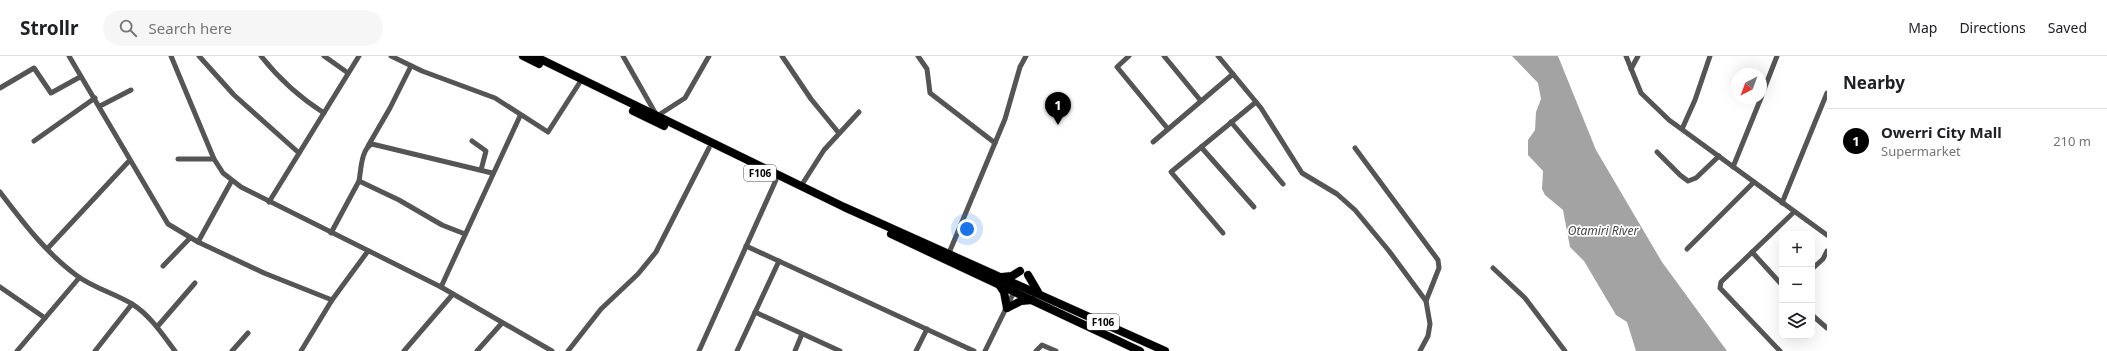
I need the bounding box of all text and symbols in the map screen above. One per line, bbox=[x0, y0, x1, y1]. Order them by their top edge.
search box bbox=[103, 10, 383, 46]
text: Strollr bbox=[20, 15, 79, 41]
icon: search bbox=[117, 17, 139, 39]
text: Search here bbox=[149, 18, 232, 38]
text: Map bbox=[1908, 18, 1937, 37]
text: Directions bbox=[1959, 18, 2026, 37]
text: Saved bbox=[2048, 18, 2087, 37]
north arrow bbox=[1731, 68, 1767, 104]
text: Nearby bbox=[1843, 71, 1905, 94]
pin: 1 bbox=[1045, 92, 1071, 125]
text: Owerri City Mall bbox=[1881, 122, 2002, 142]
text: 1 bbox=[1852, 132, 1860, 150]
text: 210 m bbox=[2053, 132, 2091, 150]
text: Supermarket bbox=[1881, 142, 1961, 160]
road number: F106 bbox=[744, 165, 776, 181]
your location bbox=[957, 219, 977, 239]
water label: Otamiri River bbox=[1568, 222, 1639, 239]
map controls bbox=[1779, 231, 1815, 339]
button: + bbox=[1779, 231, 1815, 267]
button: − bbox=[1779, 267, 1815, 303]
button: layers bbox=[1779, 303, 1815, 339]
road number: F106 bbox=[1087, 314, 1119, 330]

